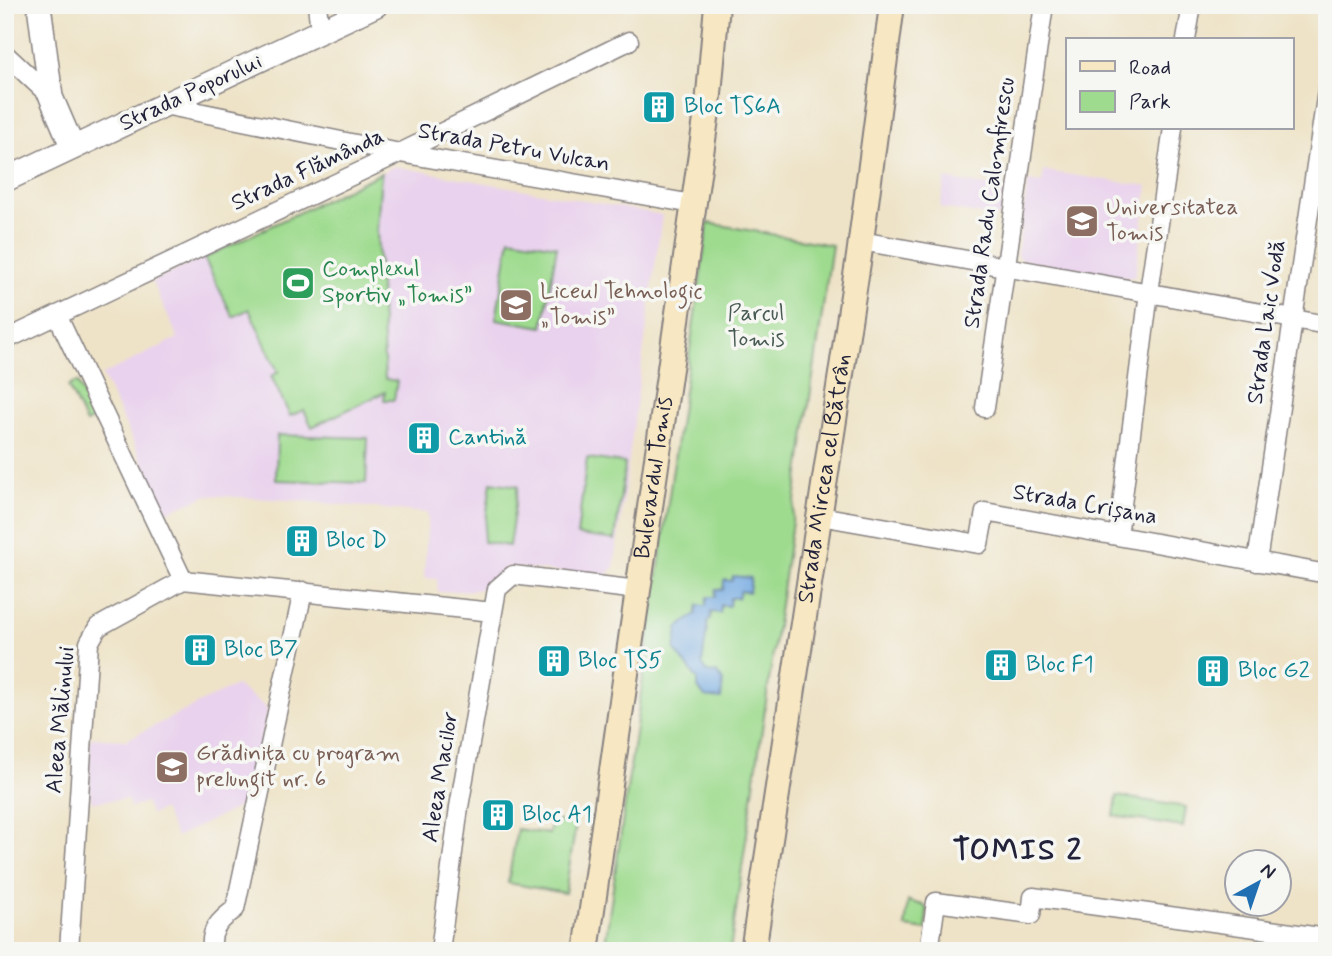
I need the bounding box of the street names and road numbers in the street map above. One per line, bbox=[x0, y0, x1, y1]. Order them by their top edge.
street label: Strada Poporului bbox=[115, 47, 267, 139]
street label: Strada Radu Calomfirescu bbox=[958, 76, 1022, 330]
street label: Strada Petru Vulcan bbox=[416, 116, 612, 180]
street label: Strada Flămânda bbox=[227, 121, 389, 219]
street label: Strada Laic Vodă bbox=[1241, 238, 1293, 406]
street label: Strada Mircea cel Bătrân bbox=[791, 352, 859, 605]
street label: Bulevardul Tomis bbox=[628, 395, 681, 561]
street label: Strada Crișana bbox=[1010, 478, 1160, 532]
street label: Aleea Mălinului bbox=[40, 645, 82, 795]
street label: Aleea Macilor bbox=[416, 709, 466, 845]

